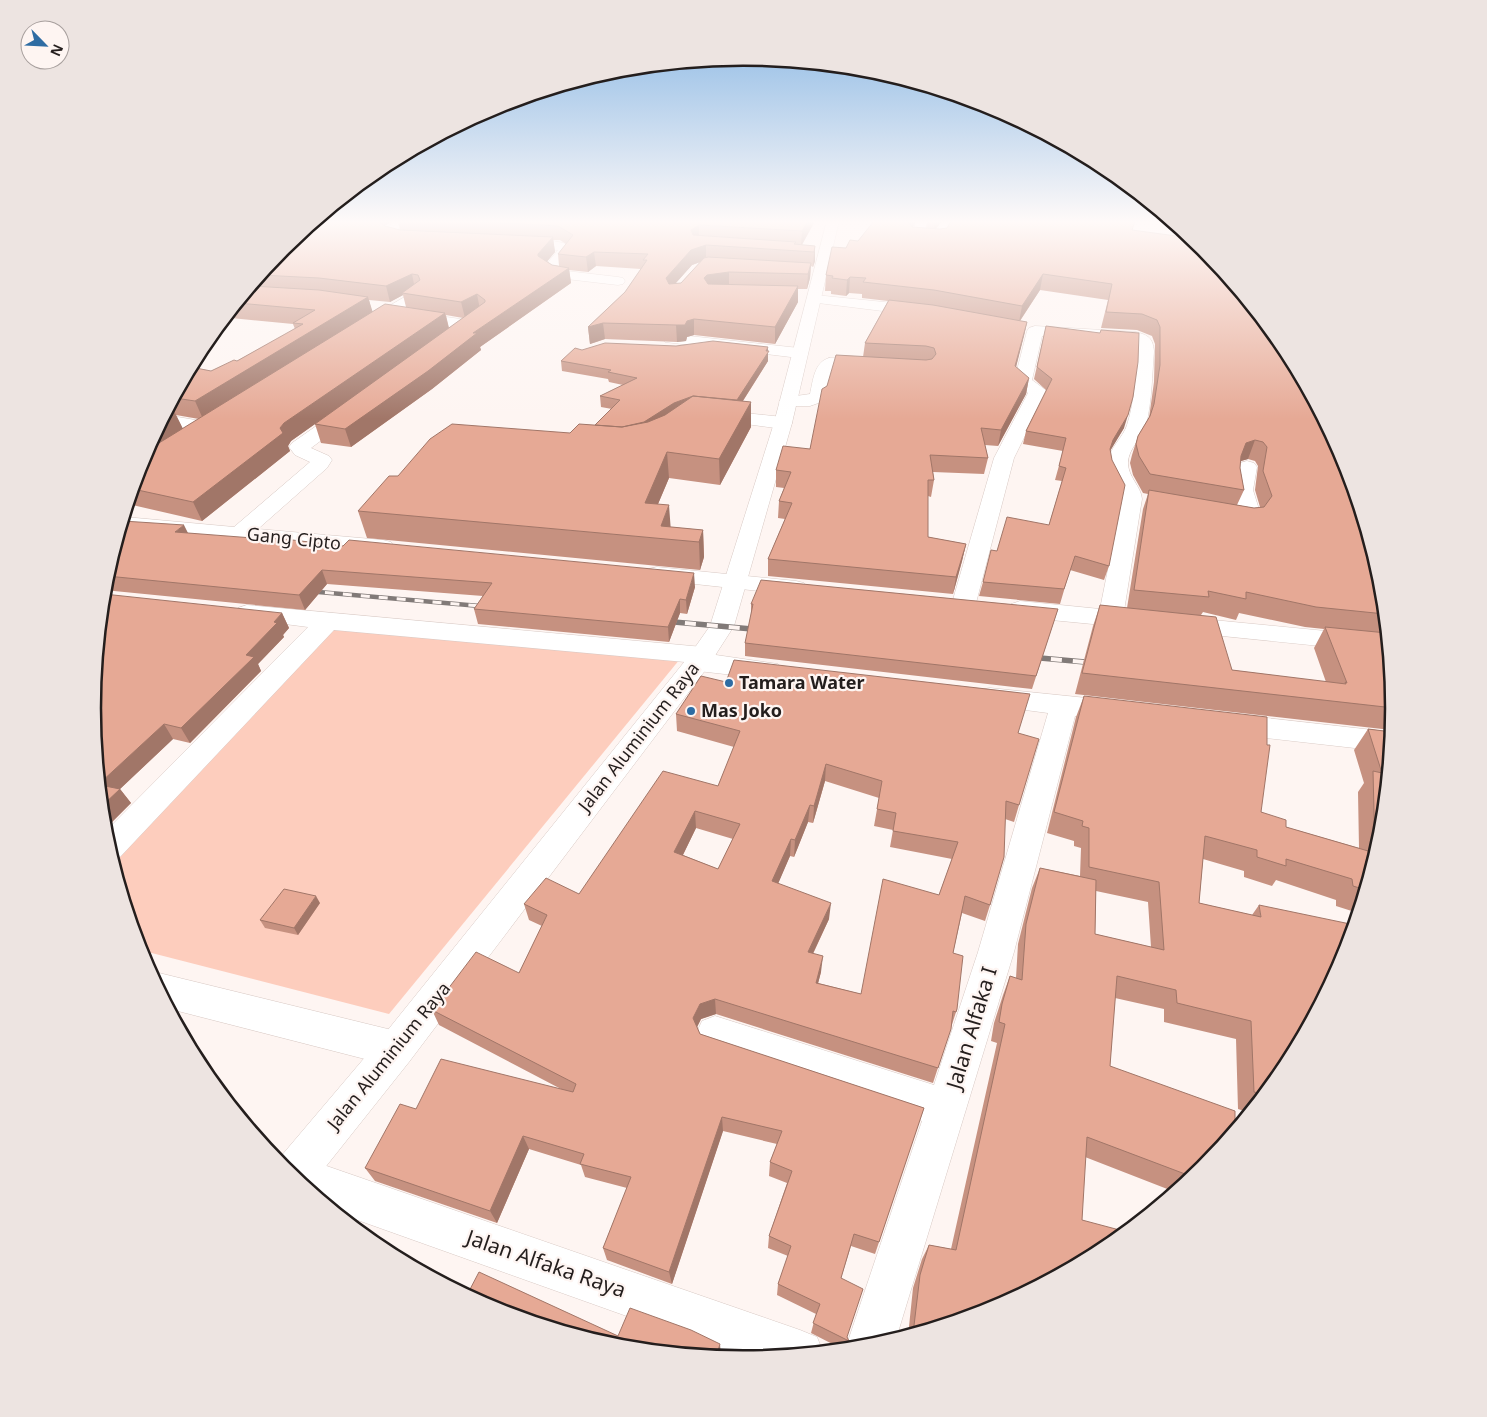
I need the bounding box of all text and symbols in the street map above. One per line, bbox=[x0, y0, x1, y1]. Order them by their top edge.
north arrow bbox=[20, 20, 70, 70]
text: N bbox=[46, 41, 68, 60]
street label: Gang Cipto bbox=[246, 521, 342, 555]
street label: Jalan Aluminium Raya bbox=[571, 657, 704, 818]
place label: Tamara Water bbox=[739, 670, 865, 694]
marker: Tamara Water bbox=[723, 677, 735, 689]
place label: Mas Joko bbox=[701, 698, 782, 722]
marker: Mas Joko bbox=[685, 705, 697, 717]
street label: Jalan Alfaka I bbox=[939, 963, 1003, 1094]
street label: Jalan Aluminium Raya bbox=[320, 977, 455, 1136]
street label: Jalan Alfaka Raya bbox=[461, 1222, 630, 1303]

